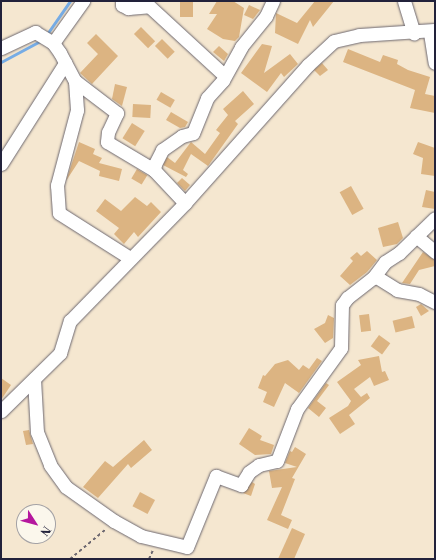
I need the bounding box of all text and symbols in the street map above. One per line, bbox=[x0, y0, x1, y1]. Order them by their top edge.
north arrow bbox=[16, 504, 56, 544]
text: N bbox=[37, 523, 53, 538]

